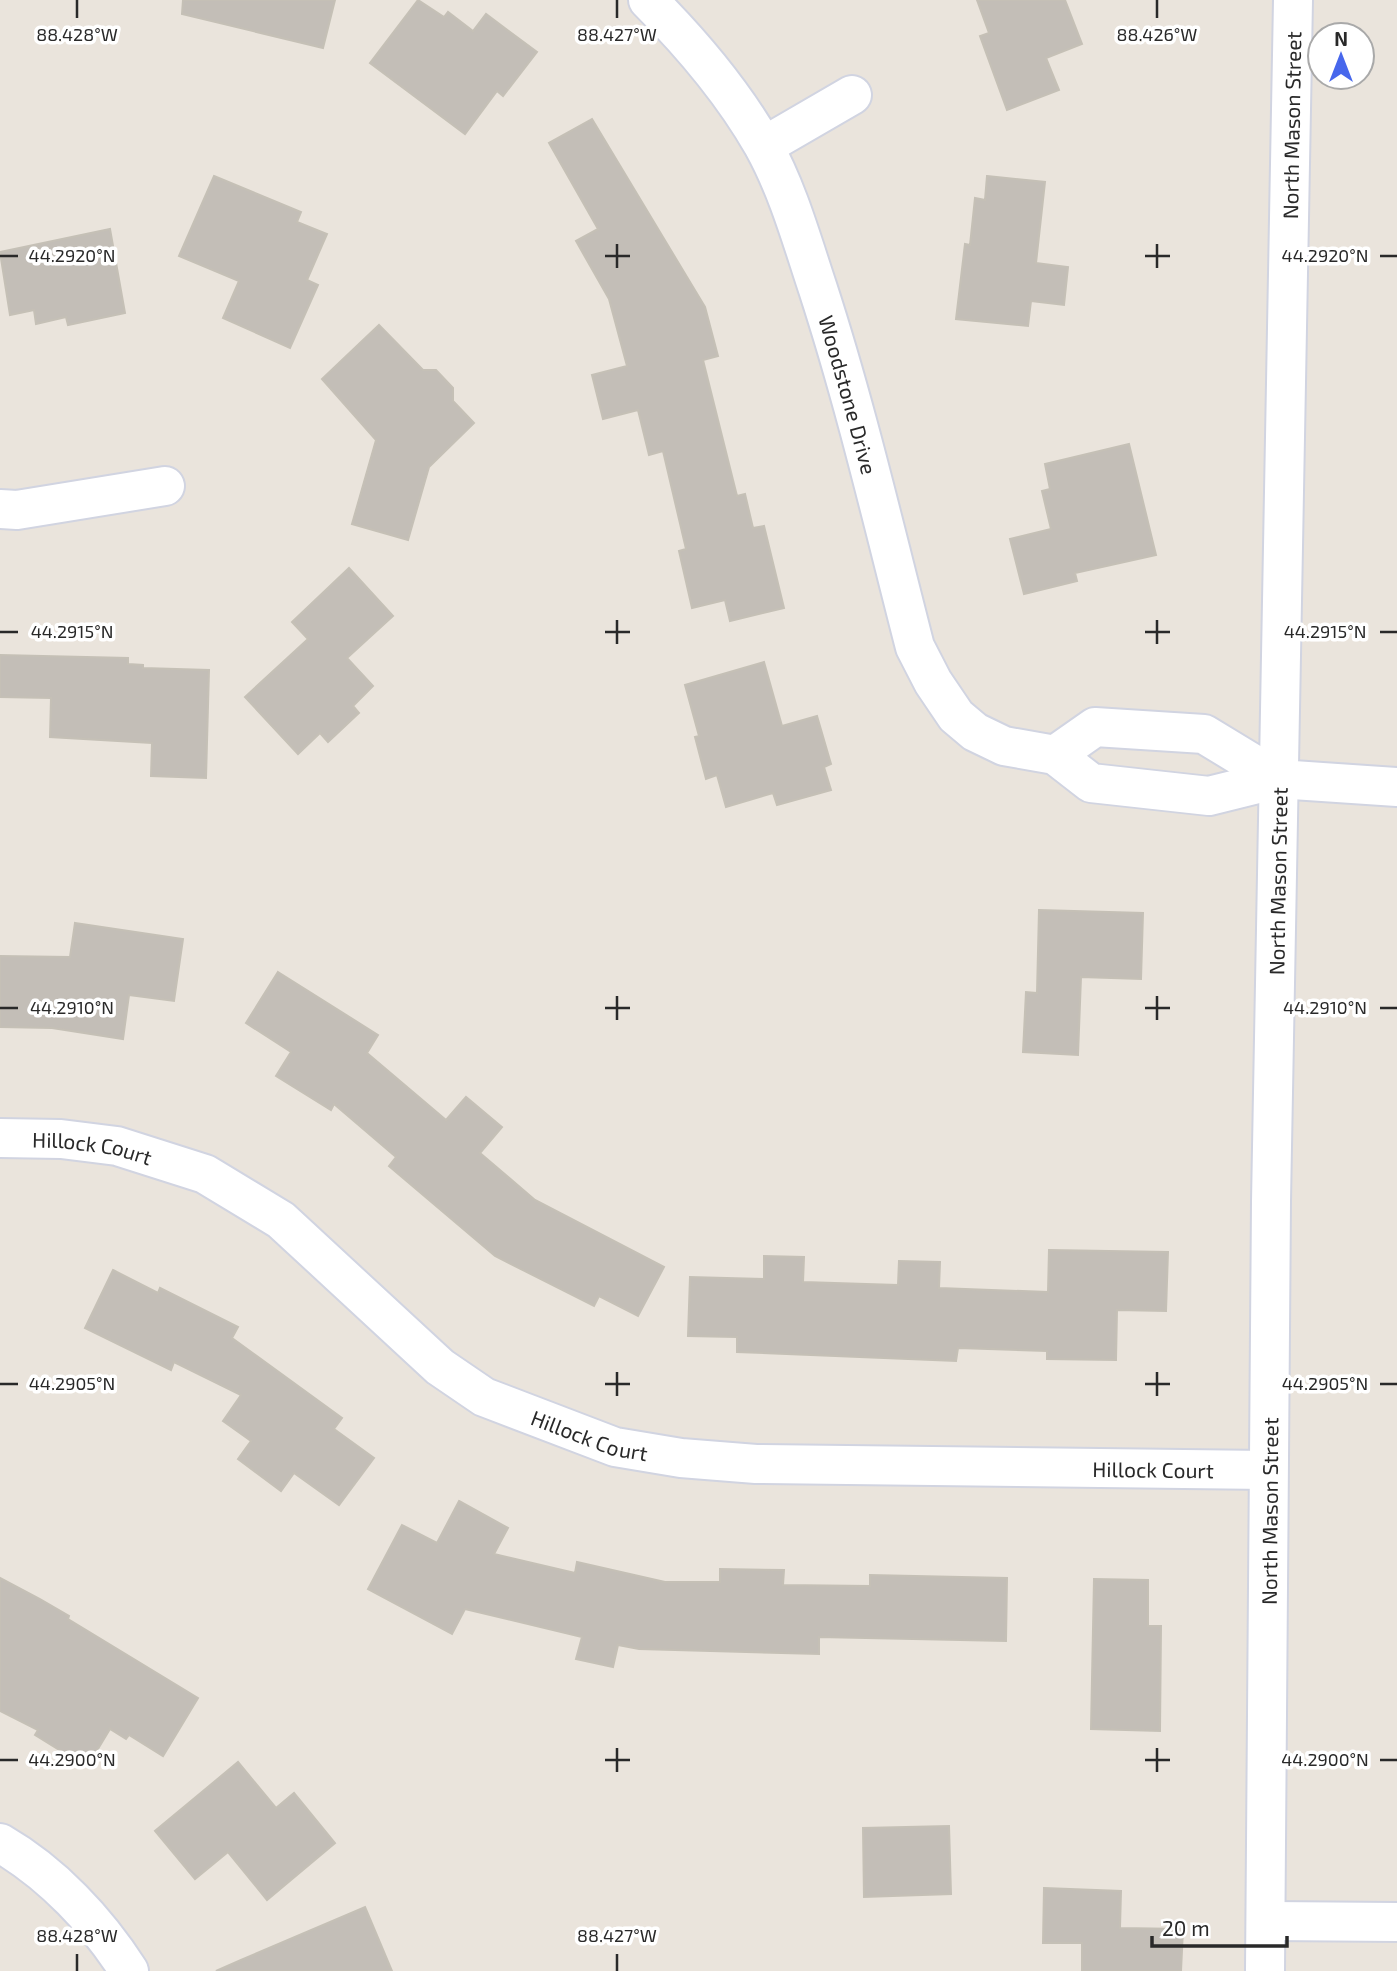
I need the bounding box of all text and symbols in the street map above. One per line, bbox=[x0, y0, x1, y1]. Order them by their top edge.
north arrow bbox=[1306, 21, 1376, 91]
text: 88.428°W bbox=[36, 23, 118, 45]
text: 88.427°W bbox=[577, 23, 657, 45]
text: 88.426°W bbox=[1117, 23, 1197, 45]
text: N bbox=[1334, 27, 1348, 50]
street label: North Mason Street bbox=[1276, 31, 1305, 219]
text: 44.2920°N bbox=[29, 244, 115, 266]
text: 44.2920°N bbox=[1282, 244, 1368, 266]
street label: Woodstone Drive bbox=[815, 312, 883, 477]
text: 44.2915°N bbox=[31, 620, 113, 642]
text: 44.2915°N bbox=[1284, 620, 1366, 642]
street label: North Mason Street bbox=[1263, 787, 1291, 975]
text: 44.2910°N bbox=[30, 996, 114, 1018]
text: 44.2910°N bbox=[1283, 996, 1367, 1018]
street label: Hillock Court bbox=[32, 1126, 155, 1169]
text: 44.2905°N bbox=[29, 1372, 115, 1394]
text: 44.2905°N bbox=[1282, 1372, 1368, 1394]
street label: Hillock Court bbox=[528, 1404, 650, 1465]
street label: North Mason Street bbox=[1255, 1417, 1282, 1605]
street label: Hillock Court bbox=[1092, 1455, 1214, 1482]
text: 44.2900°N bbox=[28, 1748, 116, 1770]
text: 44.2900°N bbox=[1281, 1748, 1369, 1770]
scale bar bbox=[1152, 1904, 1287, 1948]
text: 20 m bbox=[1162, 1915, 1210, 1940]
text: 88.428°W bbox=[36, 1924, 118, 1946]
text: 88.427°W bbox=[577, 1924, 657, 1946]

